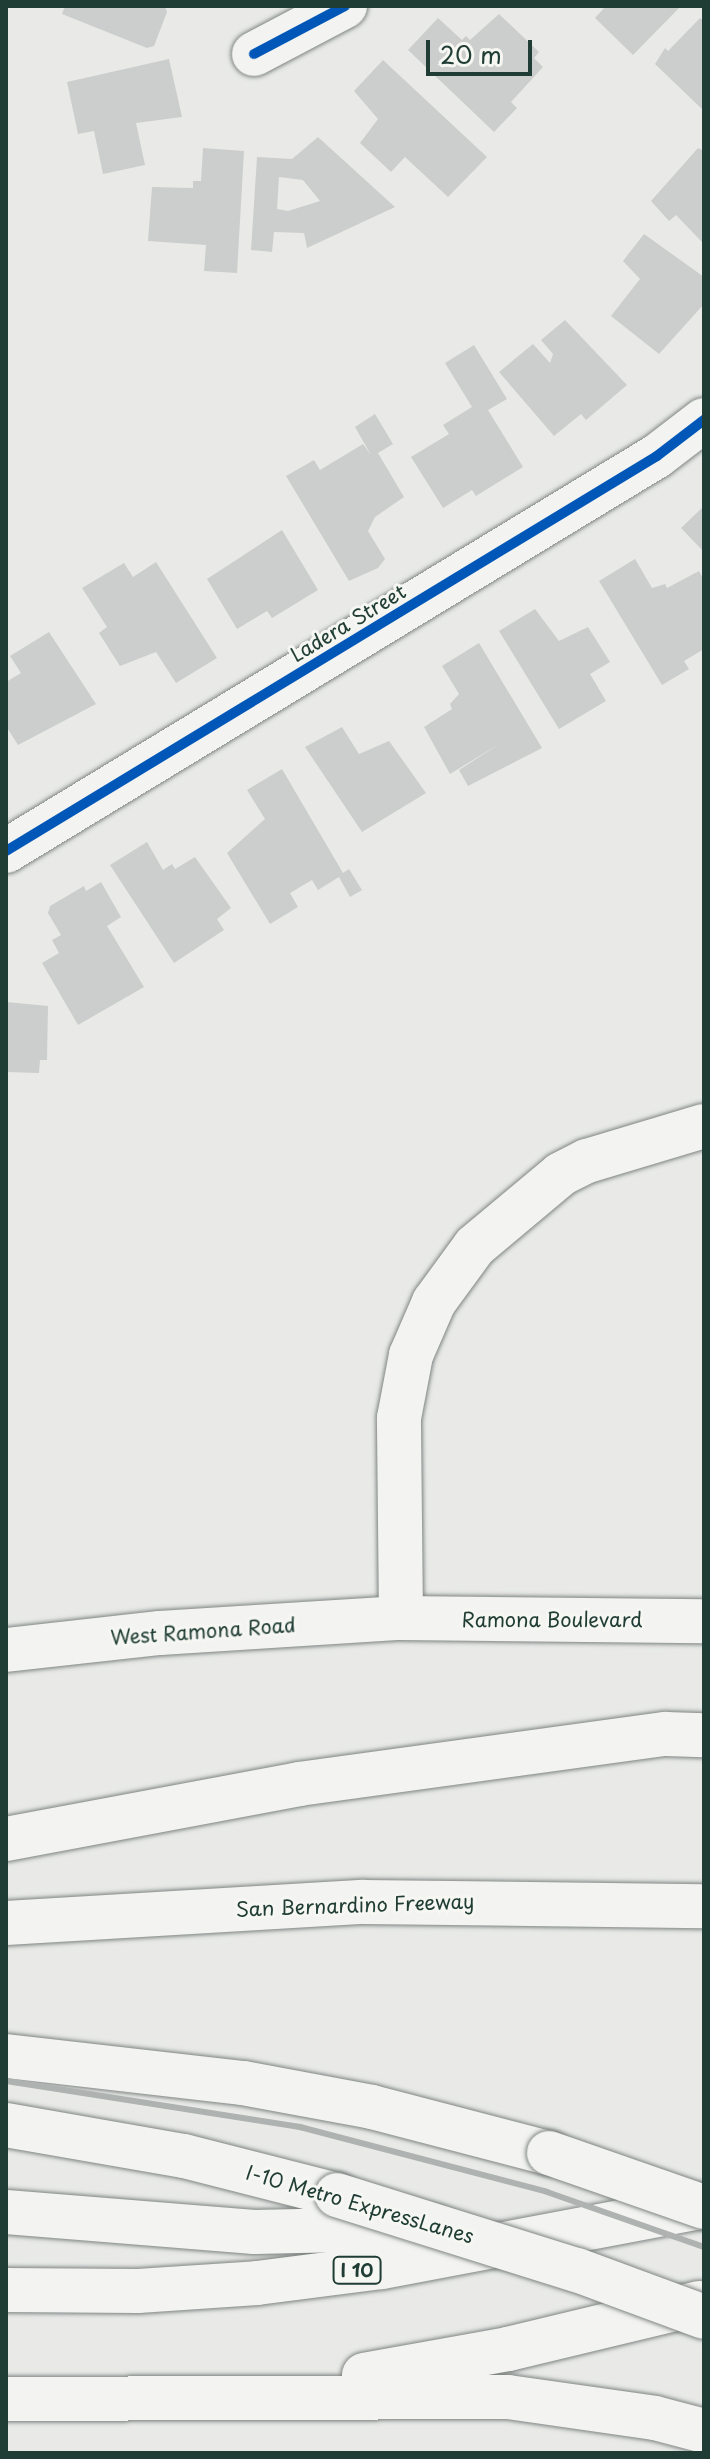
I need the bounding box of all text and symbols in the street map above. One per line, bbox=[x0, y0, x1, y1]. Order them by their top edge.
scale bar bbox=[430, 24, 536, 74]
text: 20 m bbox=[440, 36, 502, 72]
street label: Ladera Street bbox=[285, 579, 411, 667]
street label: Ramona Boulevard bbox=[462, 1607, 642, 1631]
street label: West Ramona Road bbox=[109, 1613, 297, 1649]
street label: San Bernardino Freeway bbox=[235, 1889, 475, 1921]
street label: I-10 Metro ExpressLanes bbox=[242, 2160, 478, 2248]
road number: I 10 bbox=[331, 2256, 383, 2284]

